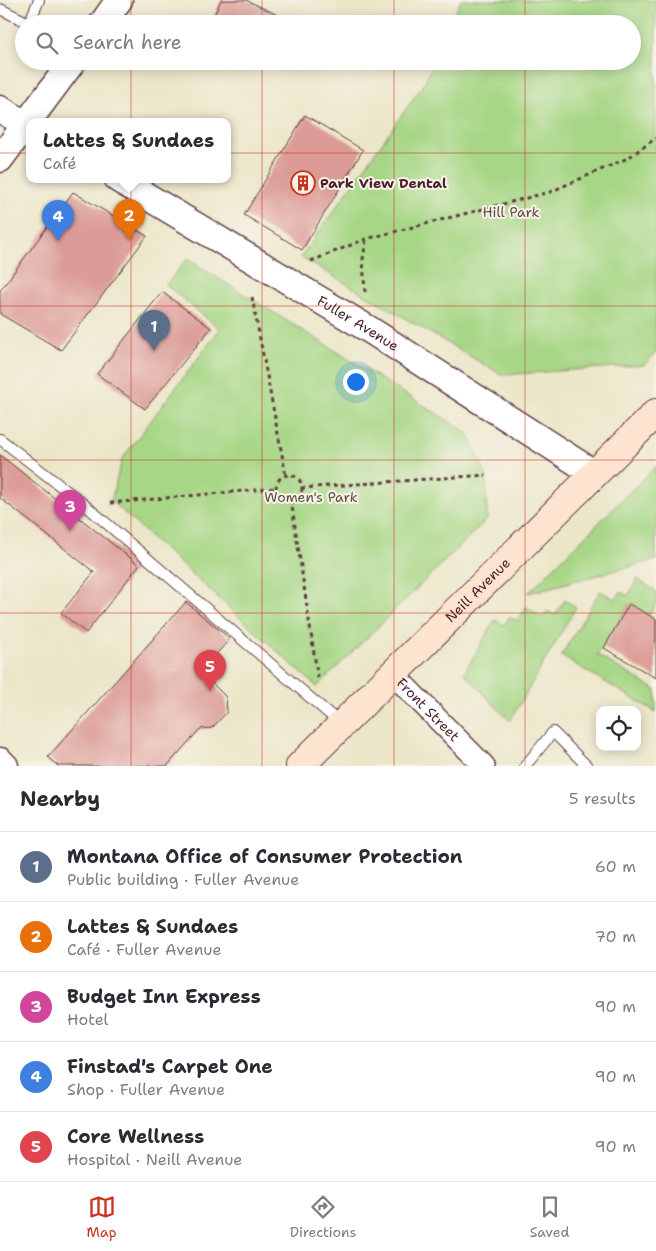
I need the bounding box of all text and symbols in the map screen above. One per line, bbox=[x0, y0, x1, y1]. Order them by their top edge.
search box bbox=[15, 15, 641, 70]
icon: search bbox=[33, 29, 61, 57]
text: Search here bbox=[73, 30, 182, 55]
popup bbox=[26, 118, 231, 183]
text: Lattes & Sundaes bbox=[43, 128, 214, 153]
text: Café bbox=[43, 153, 77, 174]
building icon: Park View Dental bbox=[290, 170, 316, 196]
place label: Park View Dental bbox=[320, 174, 447, 192]
pin: 2 bbox=[113, 199, 145, 240]
pin: 4 bbox=[42, 200, 74, 241]
park label: Hill Park bbox=[482, 203, 540, 221]
street label: Fuller Avenue bbox=[314, 291, 402, 355]
pin: 1 bbox=[138, 310, 170, 351]
your location bbox=[343, 369, 369, 395]
park label: Women's Park bbox=[264, 488, 358, 506]
pin: 3 bbox=[54, 490, 86, 531]
street label: Neill Avenue bbox=[441, 554, 514, 626]
pin: 5 bbox=[194, 650, 226, 691]
street label: Front Street bbox=[393, 674, 463, 745]
map controls bbox=[596, 706, 641, 751]
button: locate bbox=[596, 706, 641, 751]
text: Nearby bbox=[20, 785, 100, 813]
text: 5 results bbox=[569, 788, 636, 809]
text: Montana Office of Consumer Protection bbox=[67, 844, 462, 869]
text: 1 bbox=[32, 856, 40, 877]
text: 60 m bbox=[595, 856, 636, 877]
text: Public building · Fuller Avenue bbox=[67, 869, 299, 890]
text: Lattes & Sundaes bbox=[67, 914, 238, 939]
text: 2 bbox=[30, 926, 42, 947]
text: 70 m bbox=[595, 926, 636, 947]
text: Café · Fuller Avenue bbox=[67, 939, 221, 960]
text: Budget Inn Express bbox=[67, 984, 261, 1009]
text: 3 bbox=[30, 996, 42, 1017]
text: 90 m bbox=[595, 996, 636, 1017]
text: Hotel bbox=[67, 1009, 108, 1030]
text: Finstad's Carpet One bbox=[67, 1054, 273, 1079]
text: 4 bbox=[30, 1066, 42, 1087]
text: 90 m bbox=[595, 1066, 636, 1087]
text: Shop · Fuller Avenue bbox=[67, 1079, 225, 1100]
text: Core Wellness bbox=[67, 1124, 204, 1149]
text: 5 bbox=[31, 1136, 41, 1157]
text: 90 m bbox=[595, 1136, 636, 1157]
text: Hospital · Neill Avenue bbox=[67, 1149, 242, 1170]
tab: Map bbox=[87, 1193, 117, 1241]
tab: Directions bbox=[290, 1193, 356, 1241]
tab: Saved bbox=[530, 1193, 569, 1241]

